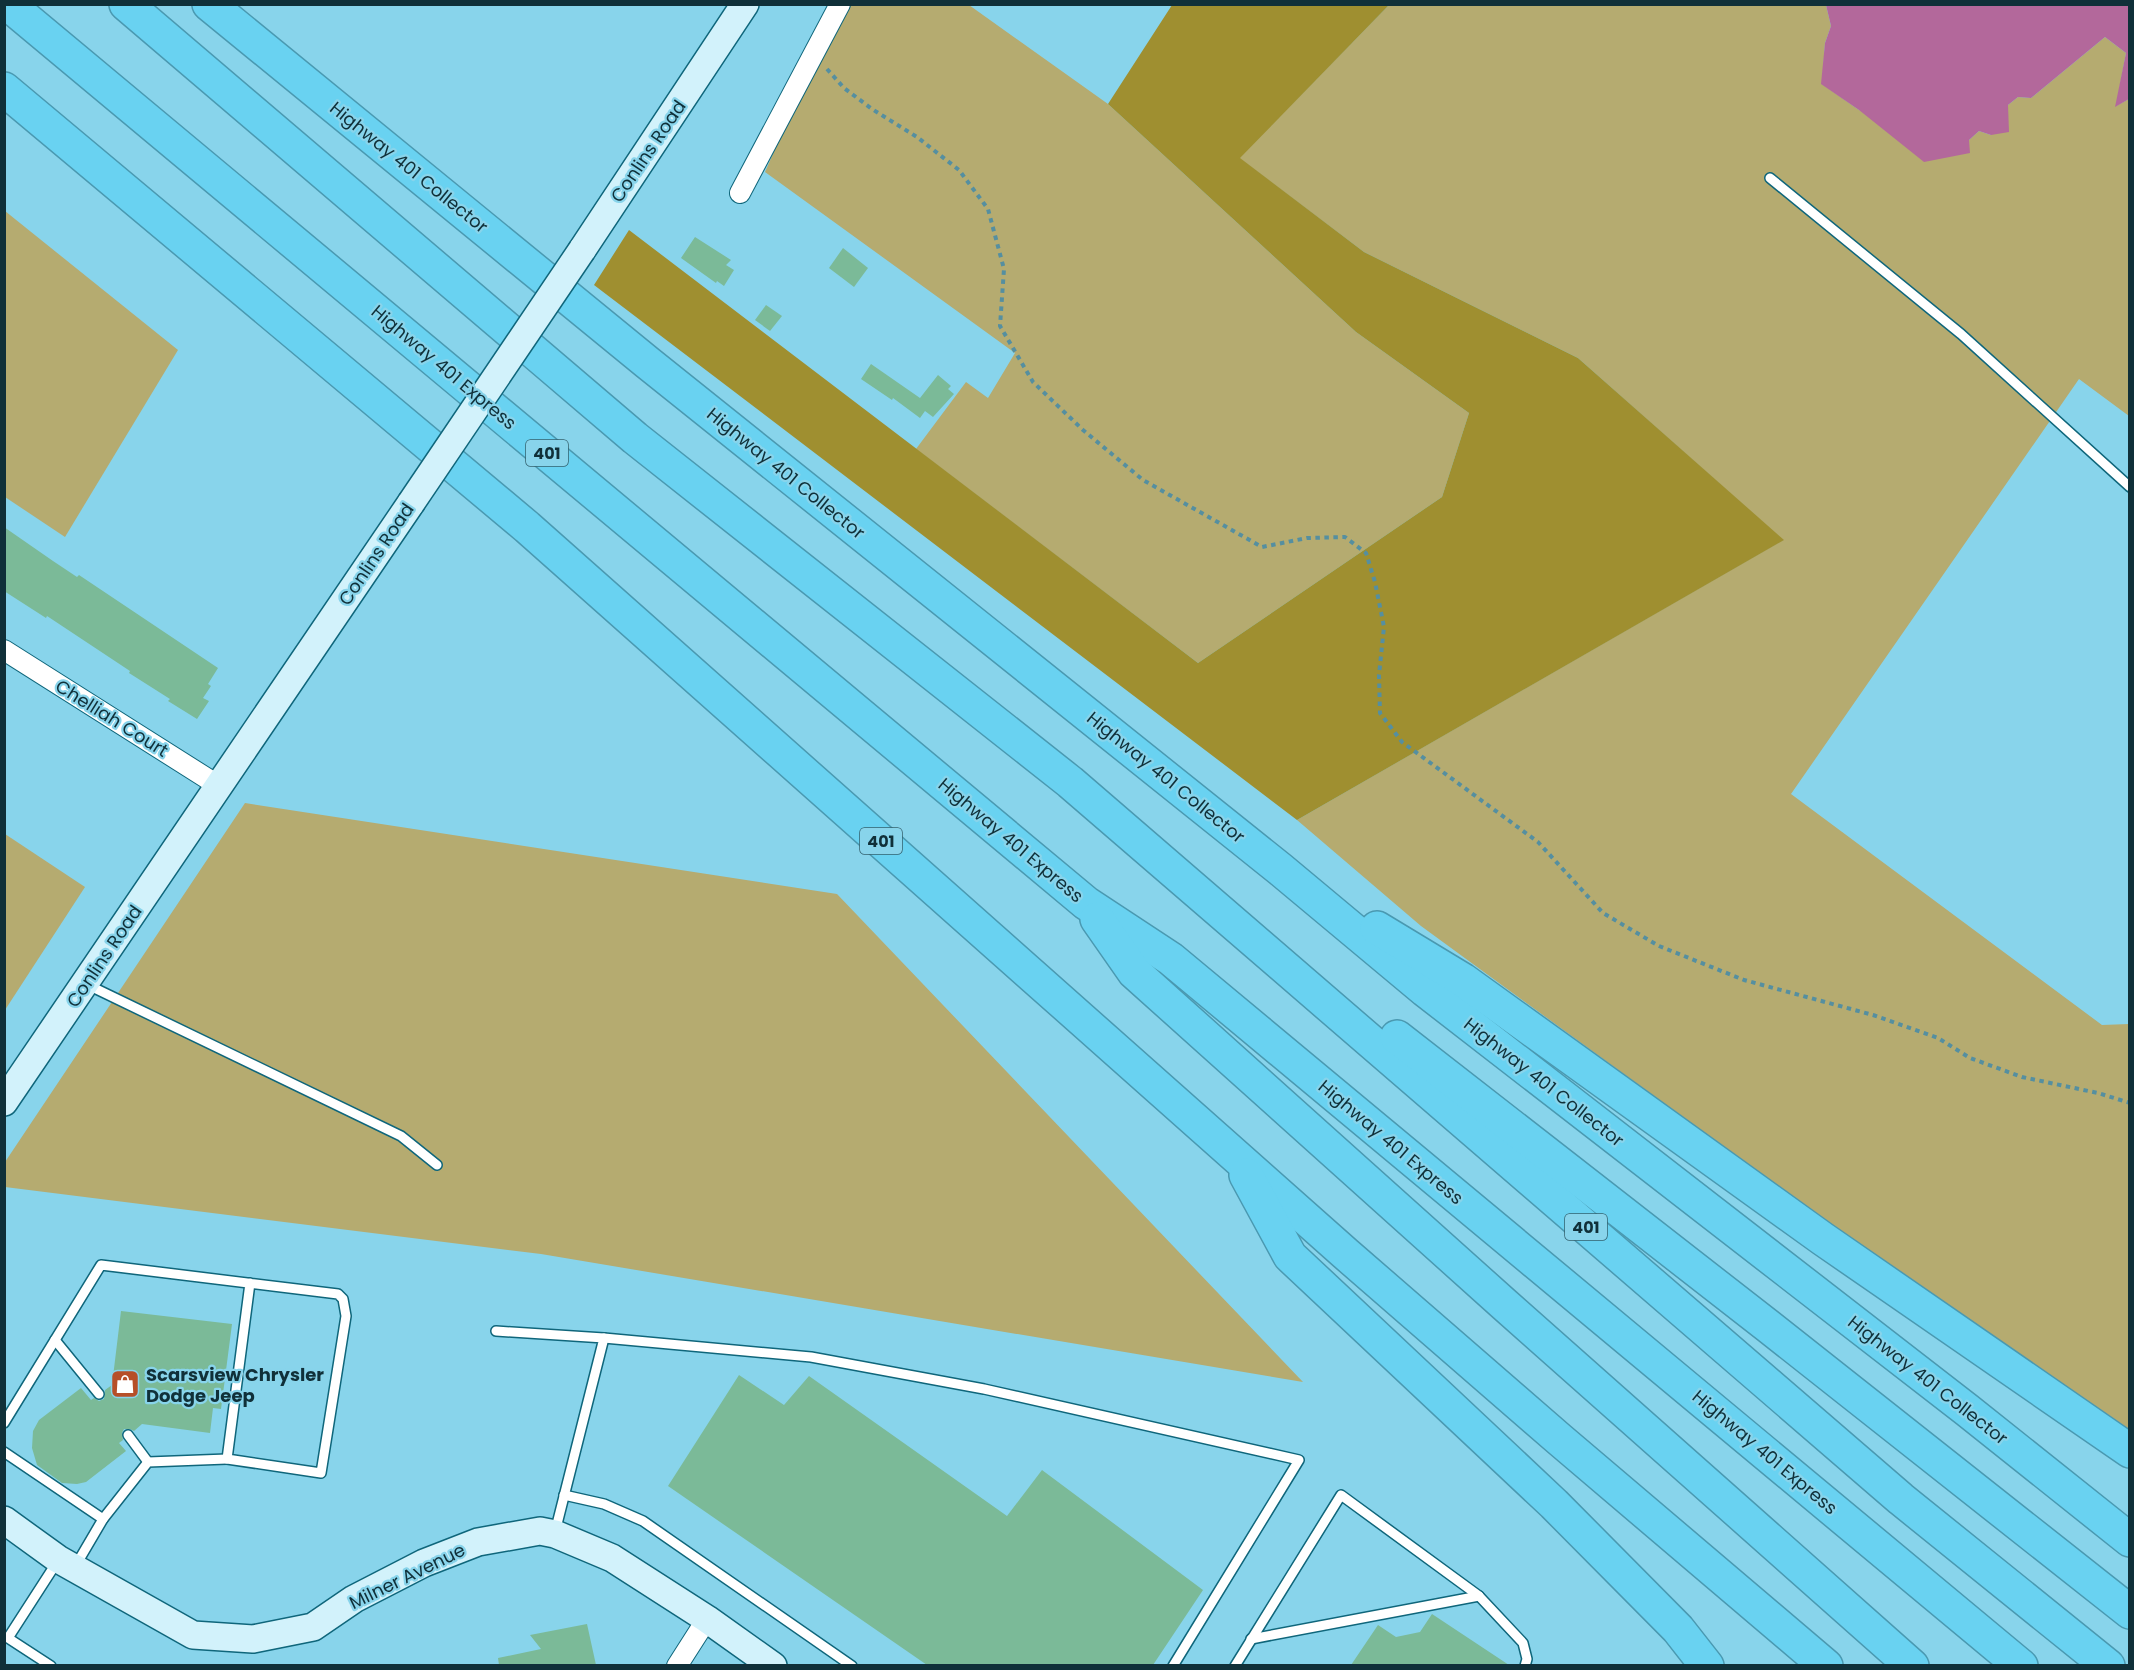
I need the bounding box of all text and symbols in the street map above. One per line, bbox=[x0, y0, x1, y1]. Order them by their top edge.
street label: Highway 401 Collector bbox=[325, 95, 494, 239]
street label: Conlins Road bbox=[605, 95, 691, 207]
street label: Highway 401 Express bbox=[366, 299, 522, 435]
street label: Highway 401 Collector bbox=[702, 401, 871, 545]
road number: 401 bbox=[526, 440, 568, 466]
street label: Conlins Road bbox=[333, 498, 419, 610]
street label: Chelliah Court bbox=[51, 673, 173, 763]
street label: Highway 401 Collector bbox=[1082, 705, 1251, 849]
street label: Highway 401 Express bbox=[933, 772, 1089, 908]
road number: 401 bbox=[860, 828, 902, 854]
street label: Conlins Road bbox=[61, 900, 147, 1012]
street label: Highway 401 Collector bbox=[1459, 1012, 1629, 1153]
street label: Highway 401 Express bbox=[1313, 1074, 1469, 1210]
road number: 401 bbox=[1565, 1214, 1607, 1240]
street label: Highway 401 Collector bbox=[1843, 1310, 2013, 1451]
place label: Scarsview Chrysler Dodge Jeep bbox=[146, 1362, 324, 1408]
shop icon: Scarsview Chrysler Dodge Jeep bbox=[109, 1368, 141, 1400]
street label: Highway 401 Express bbox=[1687, 1384, 1843, 1520]
street label: Milner Avenue bbox=[345, 1537, 469, 1615]

